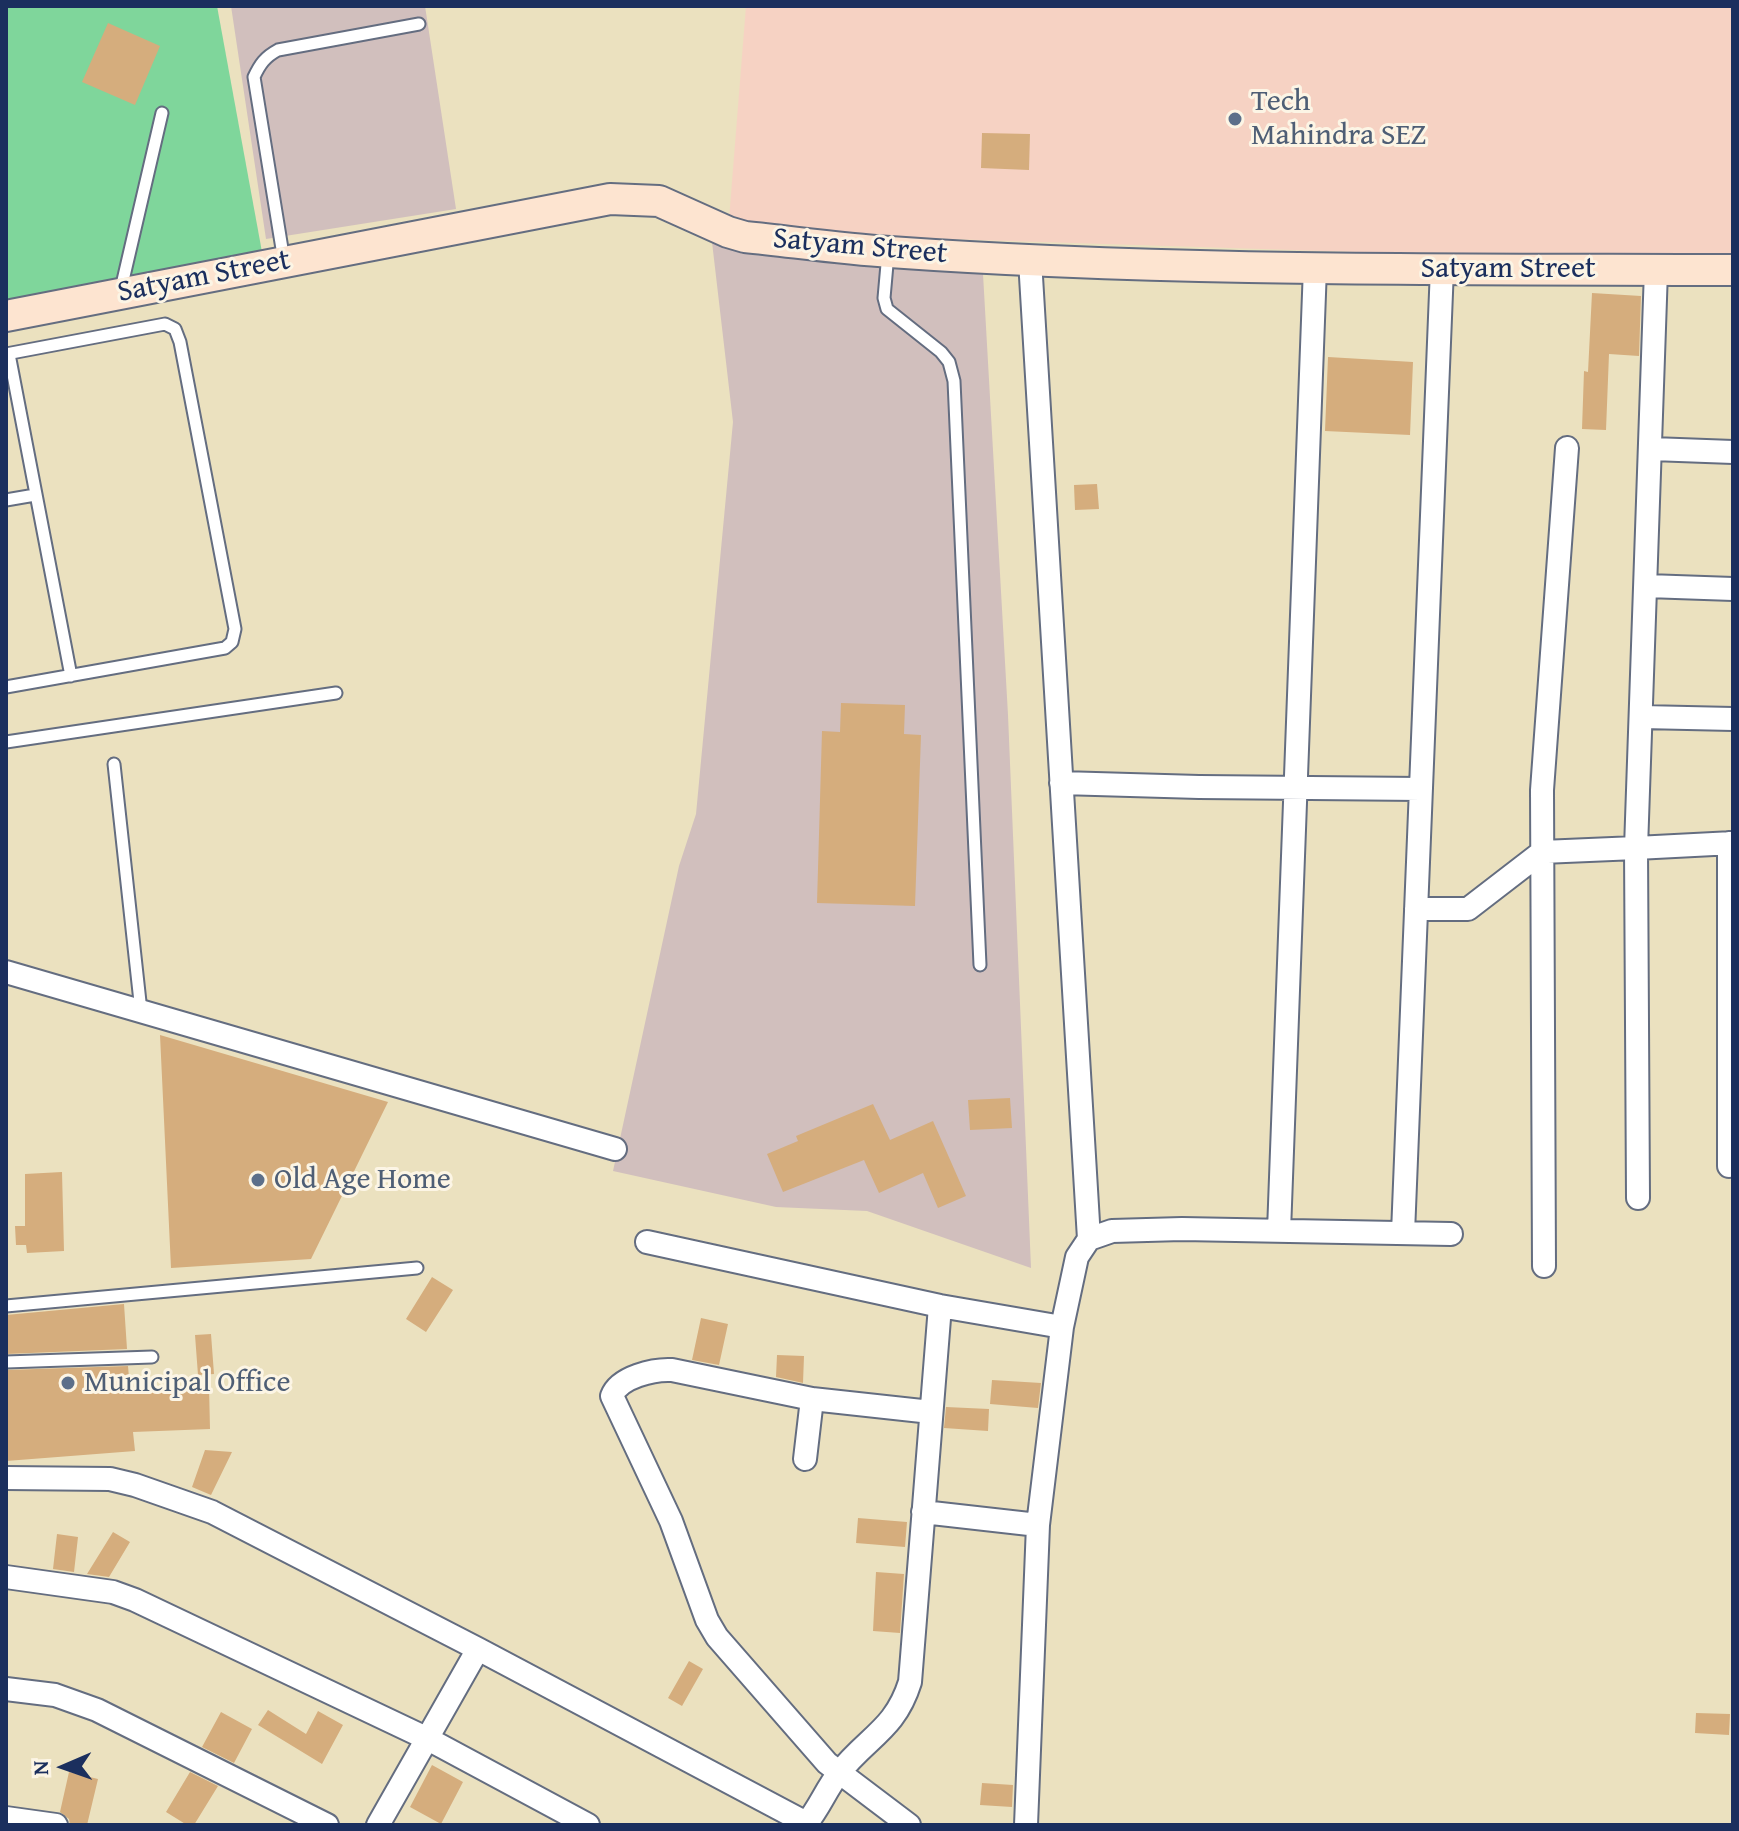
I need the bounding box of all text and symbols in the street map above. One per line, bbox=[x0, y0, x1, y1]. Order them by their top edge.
place label: Tech Mahindra SEZ bbox=[1251, 84, 1426, 154]
marker: Tech Mahindra SEZ bbox=[1226, 110, 1244, 128]
street label: Satyam Street bbox=[771, 221, 949, 273]
street label: Satyam Street bbox=[115, 243, 293, 311]
street label: Satyam Street bbox=[1420, 251, 1596, 287]
place label: Old Age Home bbox=[274, 1162, 451, 1198]
marker: Old Age Home bbox=[249, 1171, 267, 1189]
place label: Municipal Office bbox=[84, 1365, 290, 1401]
marker: Municipal Office bbox=[59, 1374, 77, 1392]
north arrow bbox=[24, 1727, 104, 1807]
text: N bbox=[24, 1760, 56, 1776]

